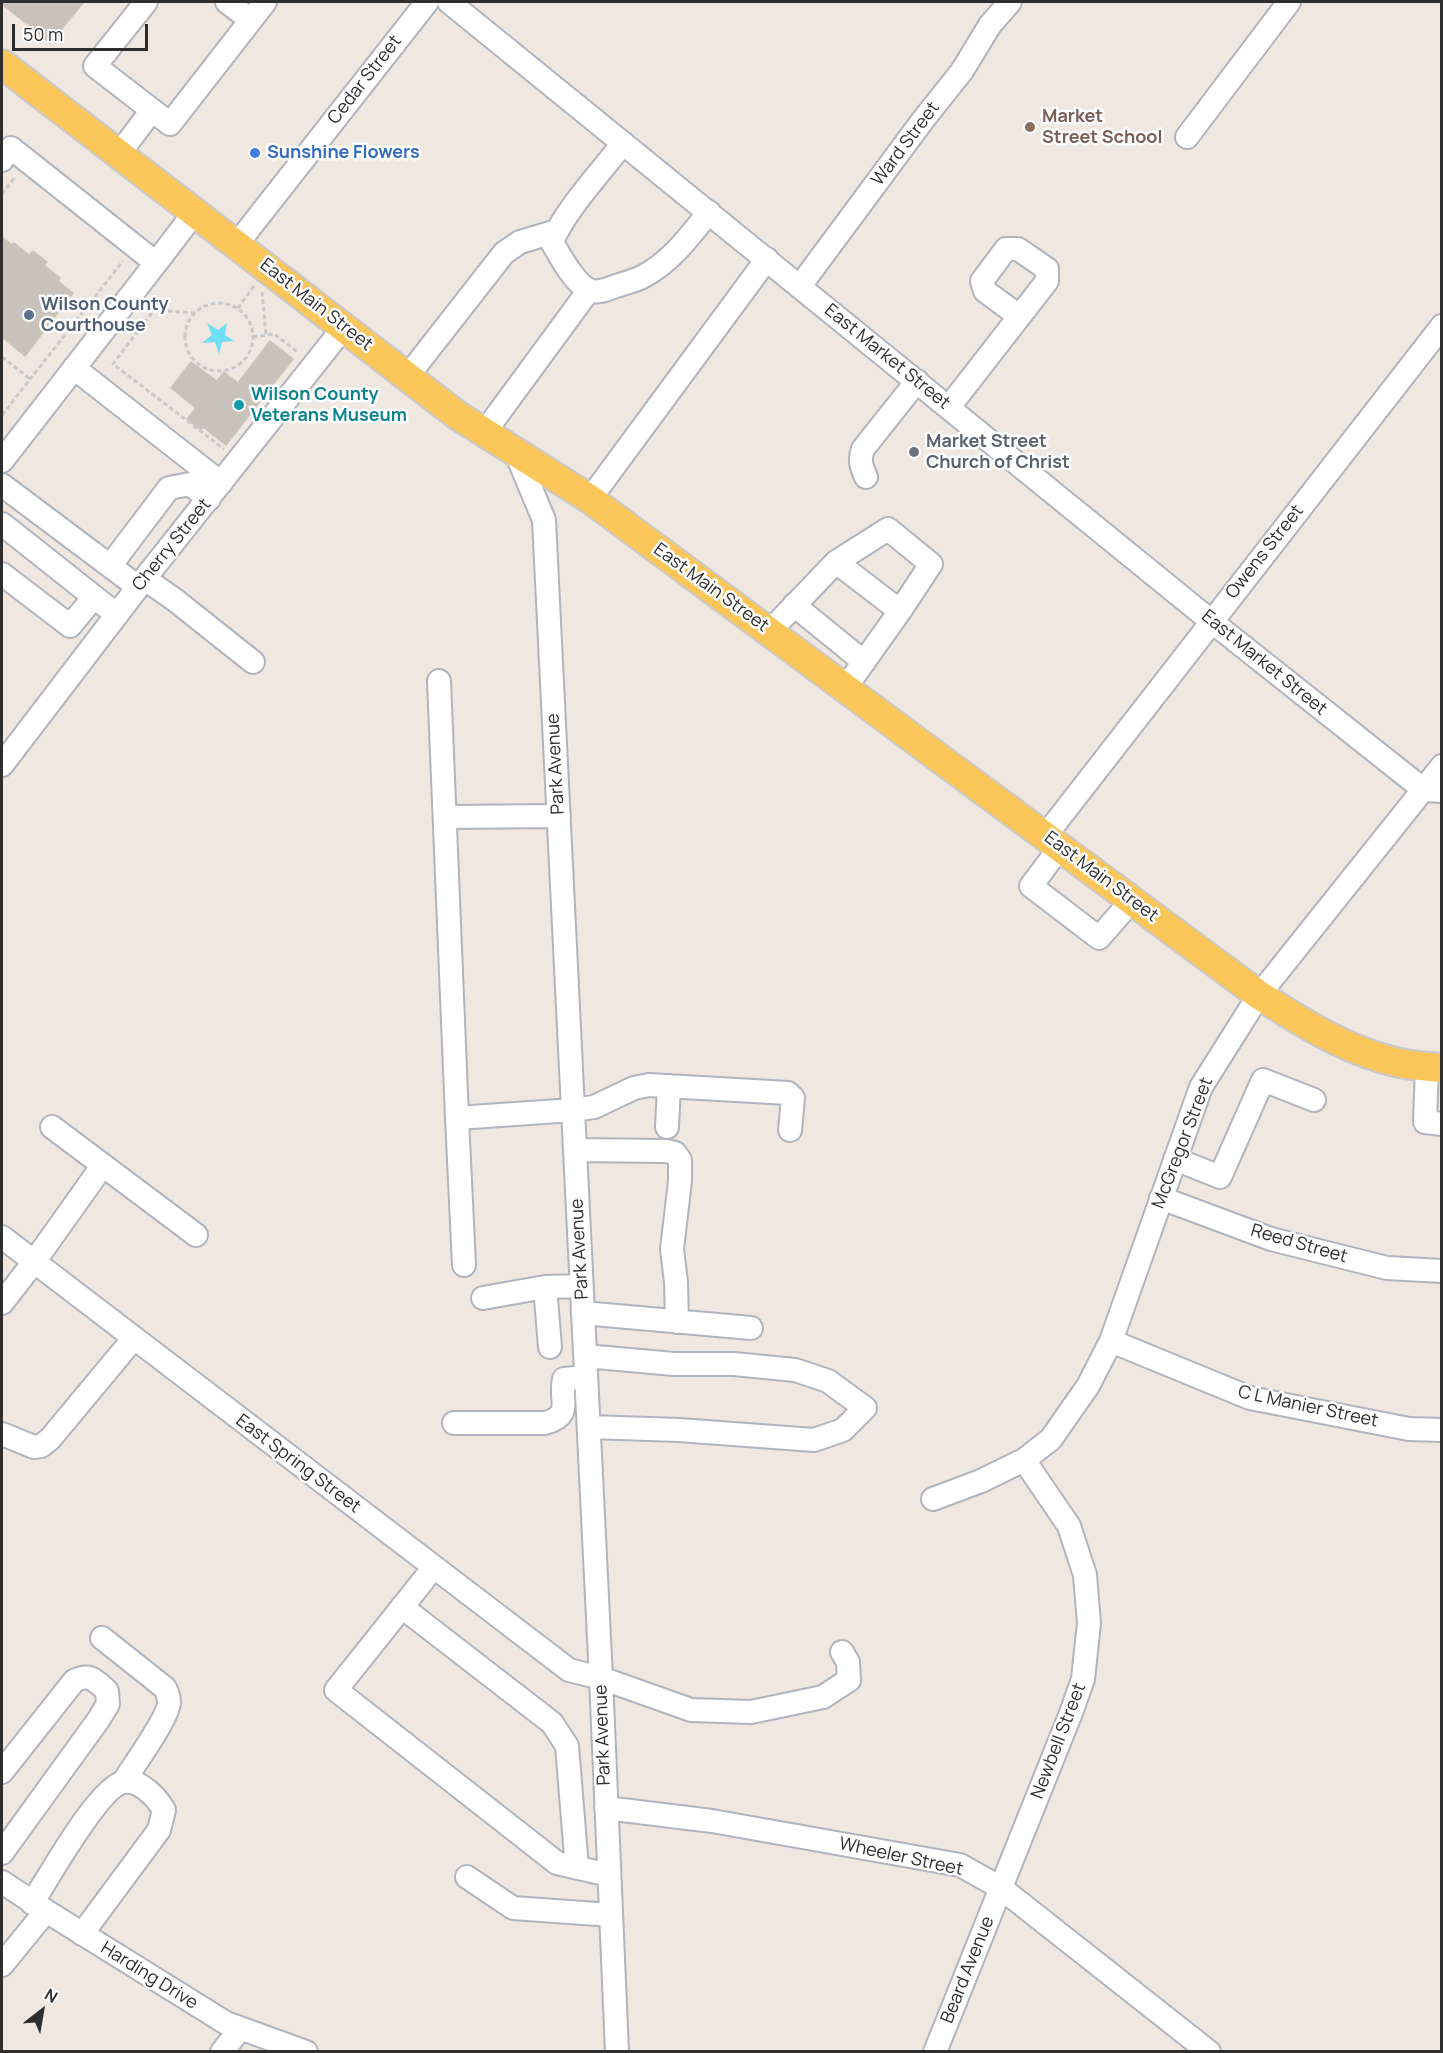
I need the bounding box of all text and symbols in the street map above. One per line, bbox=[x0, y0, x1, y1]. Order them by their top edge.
scale bar bbox=[15, 12, 152, 50]
text: 50 m bbox=[23, 22, 63, 46]
street label: Cedar Street bbox=[324, 31, 406, 129]
street label: Ward Street bbox=[867, 98, 945, 190]
place label: Market Street School bbox=[1042, 106, 1162, 148]
marker: Market Street School bbox=[1023, 120, 1037, 134]
place label: Sunshine Flowers bbox=[267, 142, 420, 164]
marker: Sunshine Flowers bbox=[248, 146, 262, 160]
street label: East Main Street bbox=[255, 254, 377, 356]
place label: Wilson County Courthouse bbox=[41, 294, 169, 336]
street label: East Market Street bbox=[820, 300, 954, 414]
marker: Wilson County Courthouse bbox=[22, 308, 36, 322]
place label: Wilson County Veterans Museum bbox=[251, 384, 407, 426]
marker: Wilson County Veterans Museum bbox=[232, 398, 246, 412]
place label: Market Street Church of Christ bbox=[926, 431, 1070, 474]
marker: Market Street Church of Christ bbox=[907, 445, 921, 459]
street label: Cherry Street bbox=[128, 494, 216, 596]
street label: Owens Street bbox=[1222, 501, 1308, 603]
street label: East Main Street bbox=[649, 539, 773, 637]
street label: East Market Street bbox=[1197, 606, 1331, 720]
street label: Park Avenue bbox=[543, 713, 569, 815]
street label: East Main Street bbox=[1040, 827, 1162, 927]
street label: McGregor Street bbox=[1148, 1074, 1218, 1212]
street label: Park Avenue bbox=[567, 1198, 593, 1300]
street label: Reed Street bbox=[1248, 1220, 1350, 1268]
street label: C L Manier Street bbox=[1236, 1382, 1380, 1432]
street label: East Spring Street bbox=[231, 1410, 365, 1518]
street label: Newbell Street bbox=[1027, 1680, 1091, 1802]
street label: Park Avenue bbox=[590, 1684, 616, 1786]
street label: Wheeler Street bbox=[837, 1833, 965, 1881]
street label: Beard Avenue bbox=[937, 1913, 999, 2027]
street label: Harding Drive bbox=[96, 1938, 202, 2014]
north arrow bbox=[12, 1981, 72, 2041]
text: N bbox=[41, 1983, 62, 2008]

